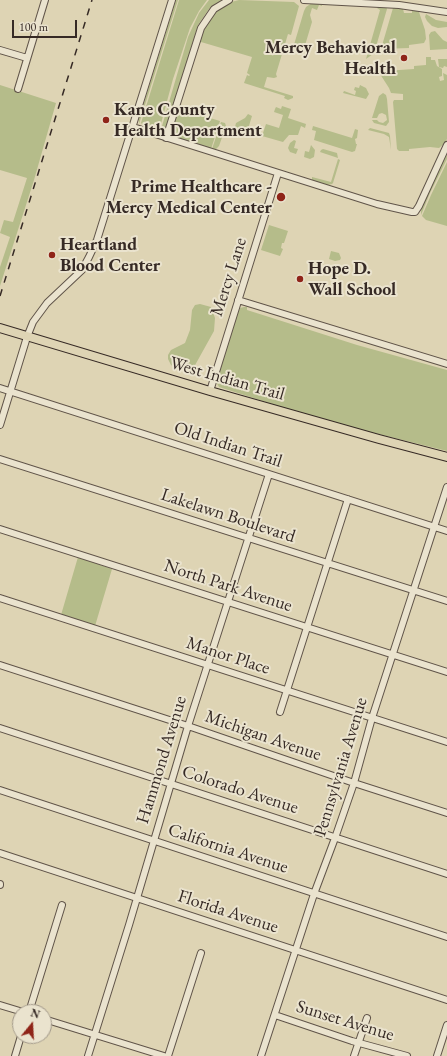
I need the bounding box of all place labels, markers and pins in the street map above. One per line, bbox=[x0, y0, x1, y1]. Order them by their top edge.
place label: Mercy Behavioral Health bbox=[265, 37, 396, 80]
marker: Mercy Behavioral Health bbox=[399, 53, 409, 63]
place label: Kane County Health Department bbox=[114, 99, 262, 142]
marker: Kane County Health Department bbox=[101, 115, 111, 125]
place label: Prime Healthcare - Mercy Medical Center bbox=[106, 176, 272, 218]
marker: Prime Healthcare - Mercy Medical Center bbox=[275, 191, 287, 203]
place label: Heartland Blood Center bbox=[60, 234, 160, 276]
marker: Heartland Blood Center bbox=[47, 250, 57, 260]
place label: Hope D. Wall School bbox=[308, 258, 396, 300]
marker: Hope D. Wall School bbox=[295, 274, 305, 284]

